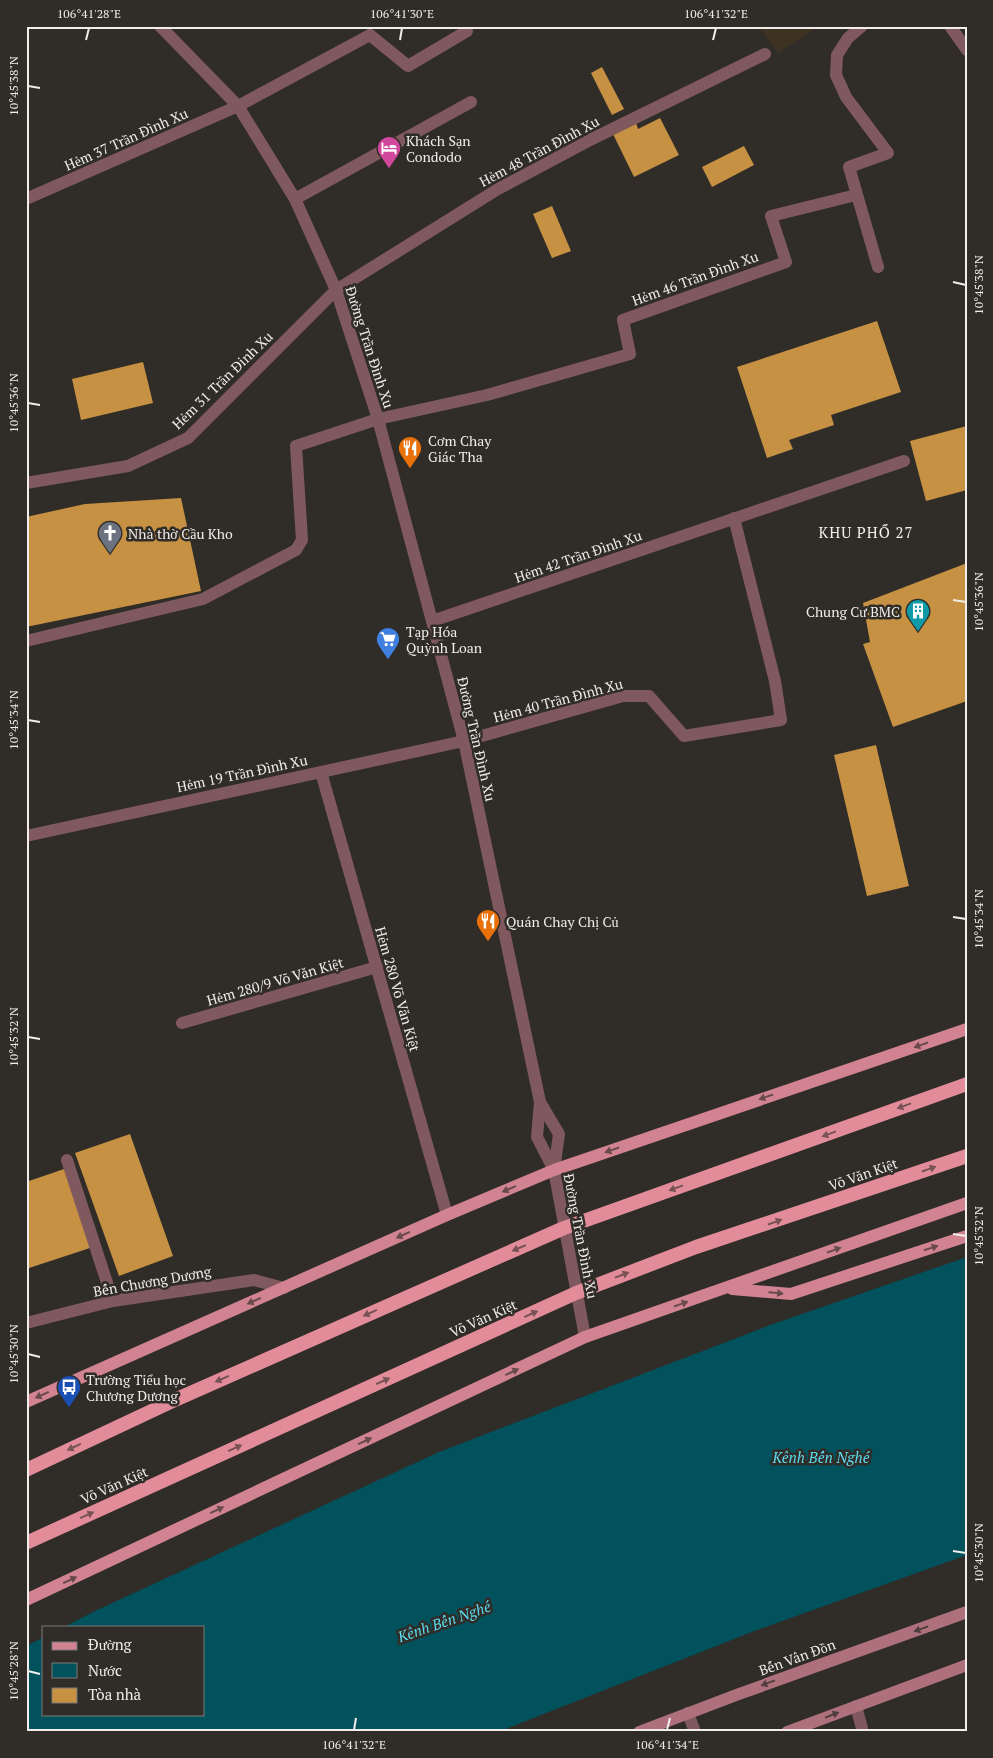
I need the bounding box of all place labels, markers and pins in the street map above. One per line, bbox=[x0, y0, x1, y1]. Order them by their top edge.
place label: Khách Sạn Condodo bbox=[406, 131, 471, 166]
hotel icon: Khách Sạn Condodo bbox=[376, 135, 402, 169]
place label: Cơm Chay Giác Tha bbox=[428, 431, 492, 466]
restaurant icon: Cơm Chay Giác Tha bbox=[397, 435, 423, 469]
church icon: Nhà thờ Cầu Kho bbox=[97, 520, 123, 554]
place label: Nhà thờ Cầu Kho bbox=[128, 524, 233, 543]
building icon: Chung Cư BMC bbox=[905, 598, 931, 632]
place label: Chung Cư BMC bbox=[806, 602, 900, 621]
place label: Tạp Hóa Quỳnh Loan bbox=[406, 622, 483, 657]
supermarket icon: Tạp Hóa Quỳnh Loan bbox=[375, 626, 401, 660]
restaurant icon: Quán Chay Chị Củ bbox=[475, 908, 501, 942]
place label: Quán Chay Chị Củ bbox=[506, 912, 619, 931]
place label: Trường Tiểu học Chương Dương bbox=[86, 1370, 186, 1405]
bus stop icon: Trường Tiểu học Chương Dương bbox=[56, 1374, 82, 1408]

